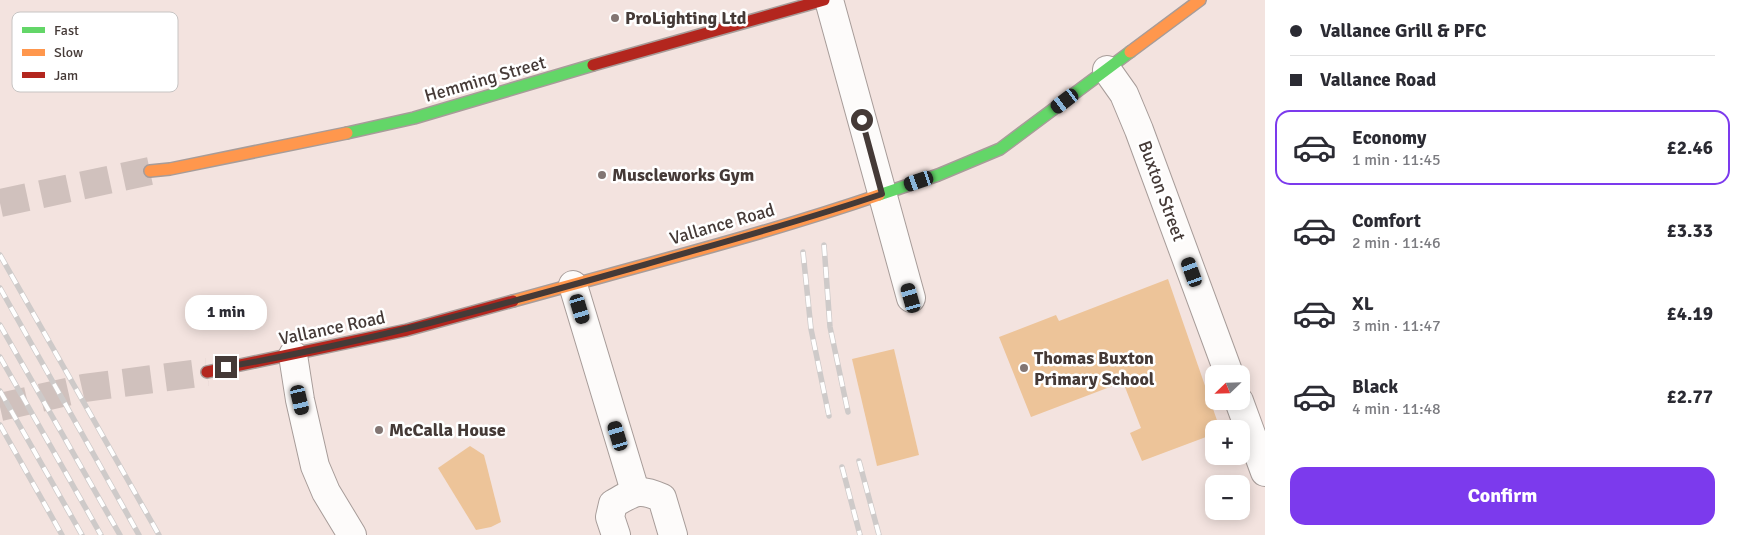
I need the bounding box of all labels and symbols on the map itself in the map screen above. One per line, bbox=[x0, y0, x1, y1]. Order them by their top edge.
place label: ProLighting Ltd bbox=[625, 7, 747, 29]
legend bbox=[12, 12, 178, 92]
marker: ProLighting Ltd bbox=[609, 12, 621, 24]
text: Fast bbox=[54, 22, 79, 39]
text: Slow bbox=[54, 44, 83, 61]
street label: Hemming Street bbox=[422, 51, 548, 107]
text: Jam bbox=[54, 67, 78, 84]
car bbox=[1048, 86, 1081, 116]
route start bbox=[851, 109, 873, 131]
street label: Buxton Street bbox=[1134, 138, 1190, 244]
place label: Muscleworks Gym bbox=[612, 164, 754, 186]
marker: Muscleworks Gym bbox=[596, 169, 608, 181]
car bbox=[902, 169, 935, 193]
street label: Vallance Road bbox=[667, 199, 777, 249]
car bbox=[1179, 255, 1204, 289]
car bbox=[899, 282, 922, 314]
car bbox=[568, 292, 591, 326]
callout: 1 min bbox=[185, 294, 267, 330]
street label: Vallance Road bbox=[277, 306, 387, 350]
place label: Thomas Buxton Primary School bbox=[1034, 347, 1155, 390]
route end bbox=[215, 356, 237, 378]
marker: Thomas Buxton Primary School bbox=[1018, 362, 1030, 374]
north arrow bbox=[1205, 365, 1250, 410]
car bbox=[289, 384, 310, 416]
place label: McCalla House bbox=[389, 419, 506, 441]
car bbox=[606, 419, 629, 453]
marker: McCalla House bbox=[373, 424, 385, 436]

